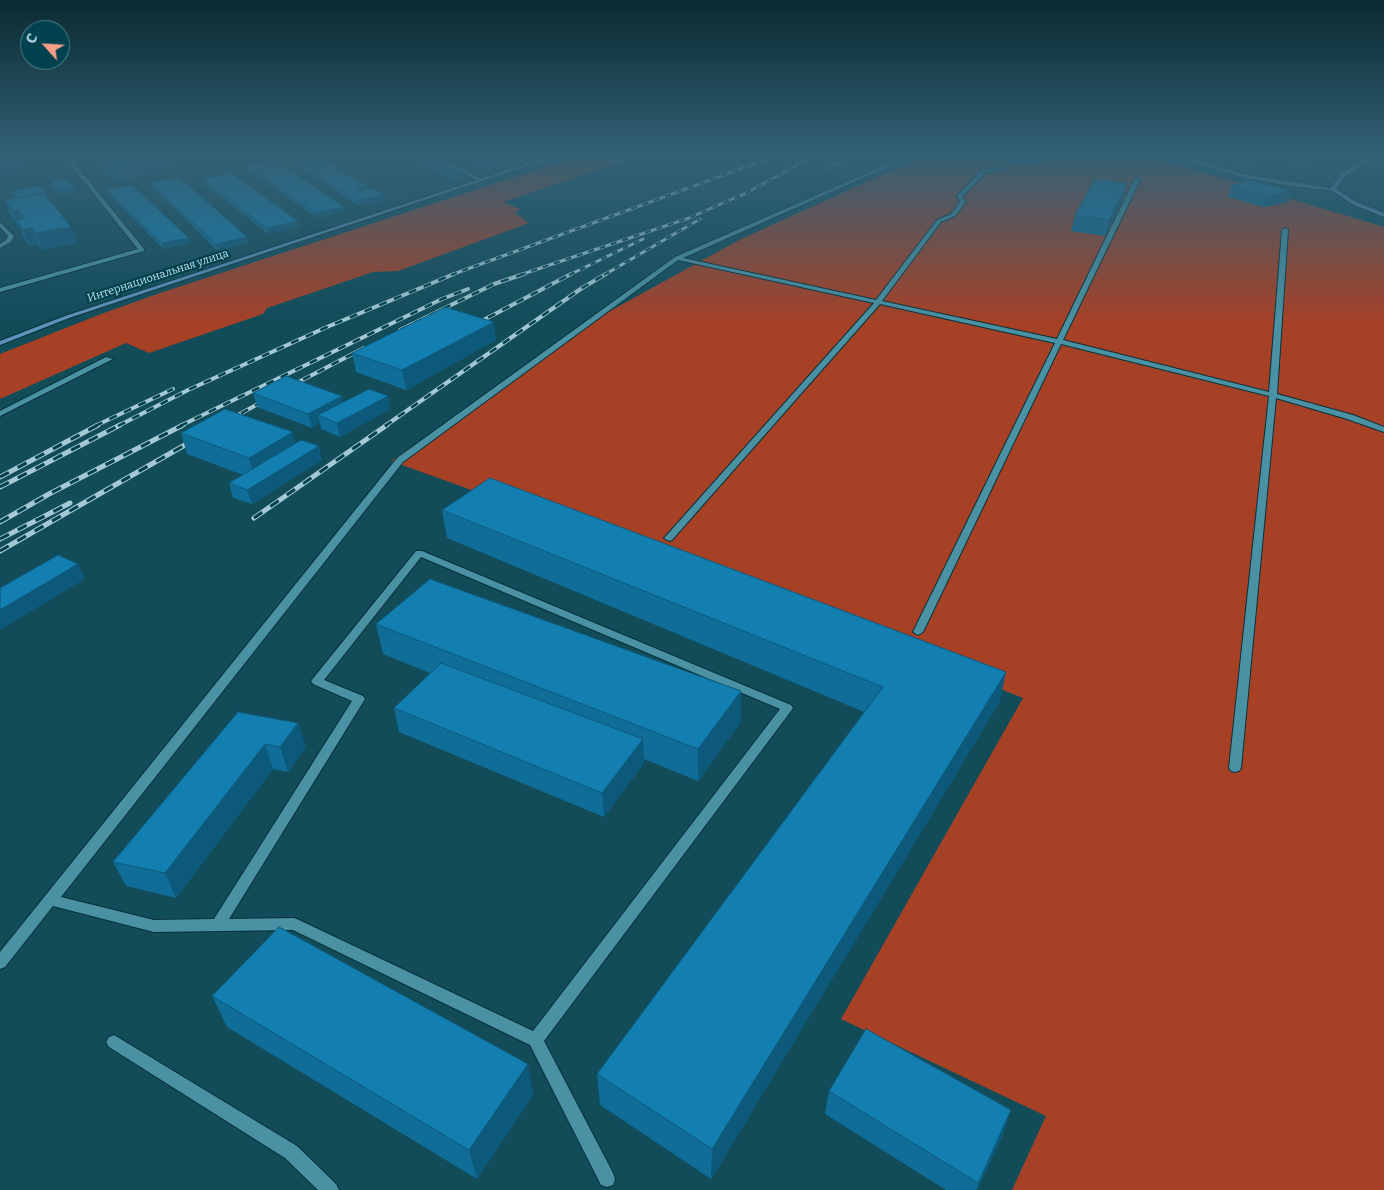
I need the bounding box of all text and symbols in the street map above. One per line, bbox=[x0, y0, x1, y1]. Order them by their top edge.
north arrow bbox=[20, 20, 70, 70]
text: С bbox=[22, 31, 42, 46]
street label: Интернациональная улица bbox=[86, 247, 230, 305]

